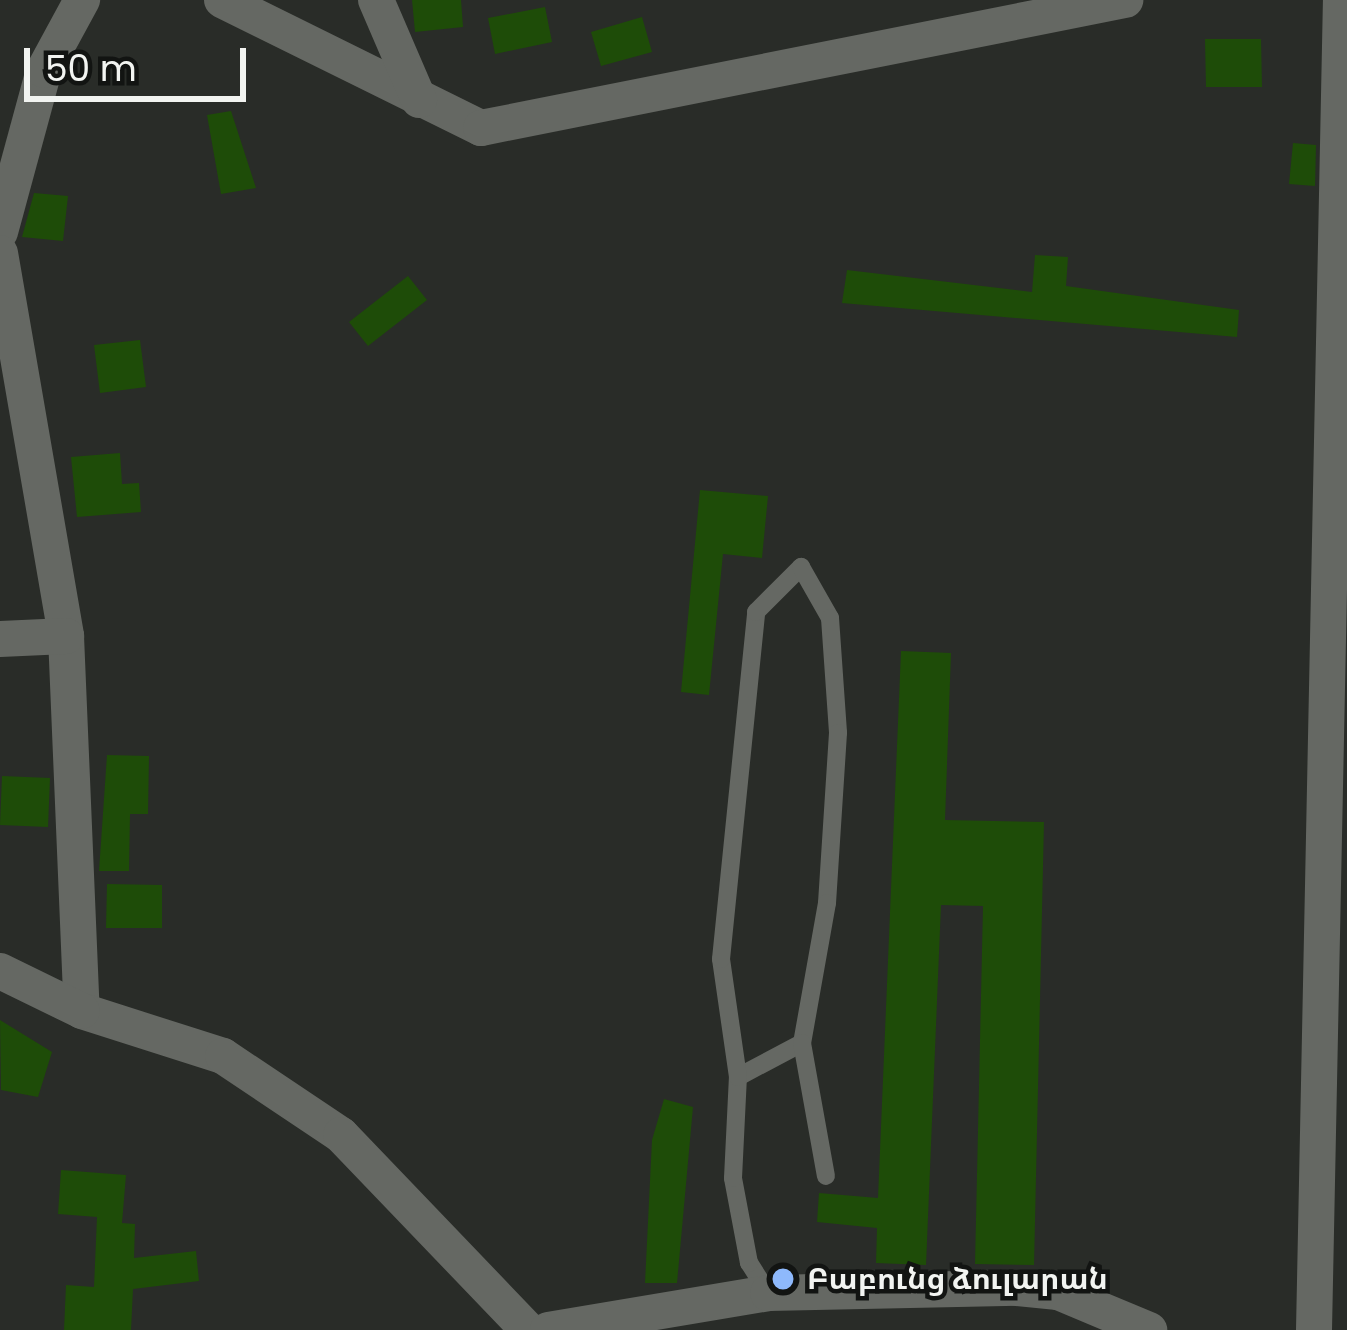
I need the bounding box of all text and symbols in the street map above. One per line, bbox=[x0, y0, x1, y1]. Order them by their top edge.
scale bar bbox=[30, 24, 252, 98]
text: 50 m bbox=[45, 43, 137, 94]
place label: Բաբունց ձուլարան bbox=[807, 1261, 1108, 1297]
marker: Բաբունց ձուլարան bbox=[770, 1266, 796, 1292]

